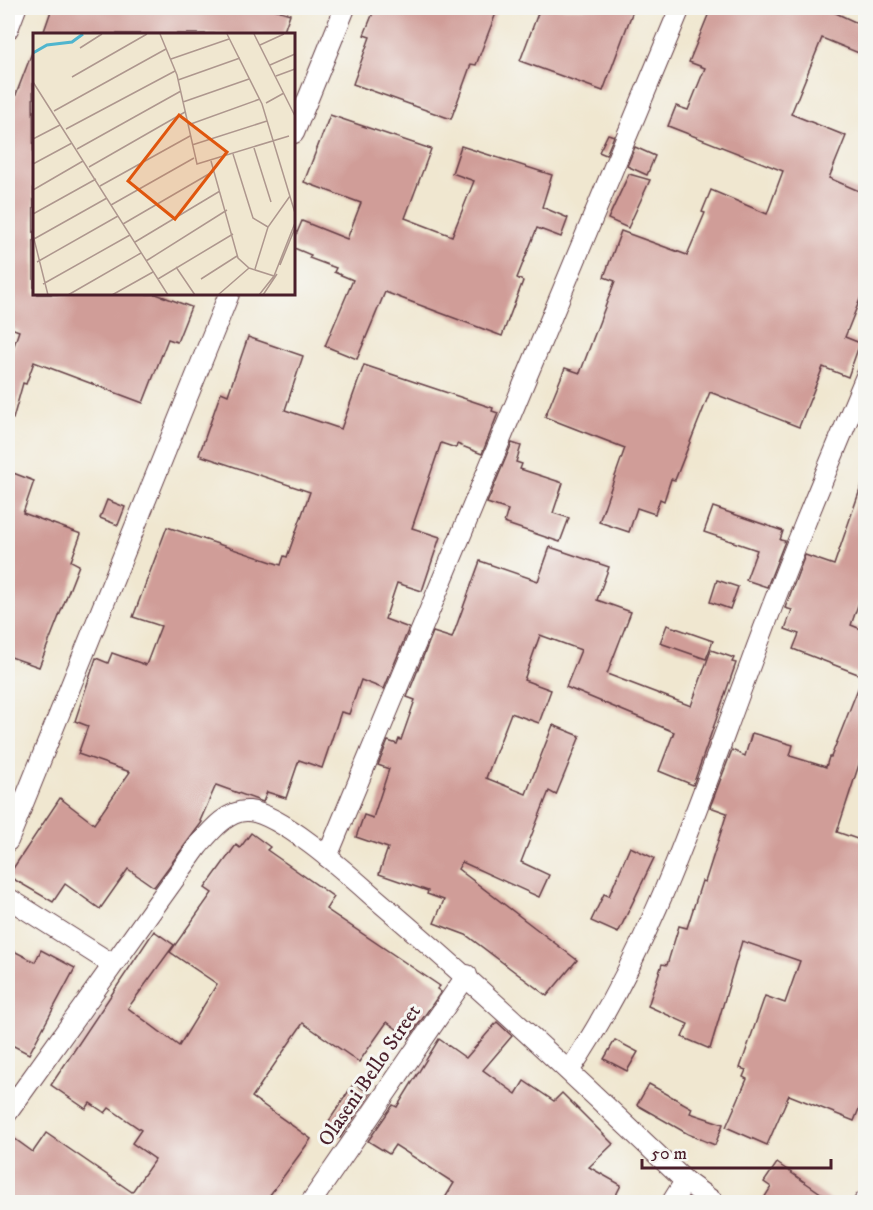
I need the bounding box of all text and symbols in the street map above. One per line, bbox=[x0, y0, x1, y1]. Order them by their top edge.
inset map bbox=[33, 33, 296, 296]
street label: Olaseni Bello Street bbox=[313, 999, 427, 1151]
scale bar bbox=[642, 1132, 831, 1170]
text: 50 m bbox=[651, 1143, 687, 1165]

